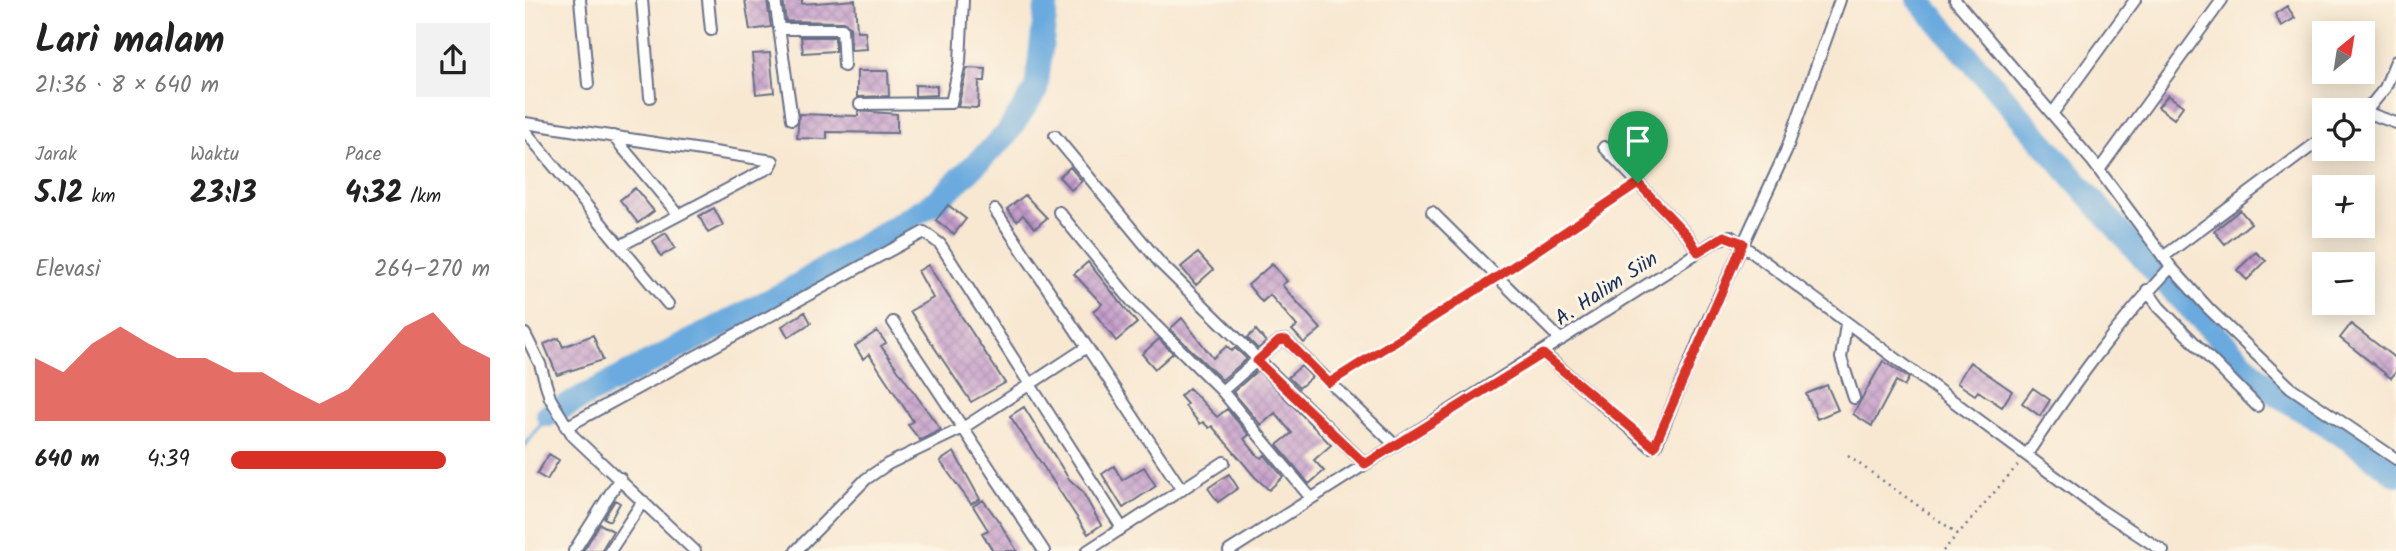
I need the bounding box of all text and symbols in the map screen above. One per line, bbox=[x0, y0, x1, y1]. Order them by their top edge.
text: Lari malam bbox=[35, 12, 225, 72]
north arrow bbox=[2312, 21, 2375, 84]
map controls bbox=[2312, 21, 2375, 315]
button: share bbox=[416, 23, 490, 97]
text: 21:36 · 8 × 640 m bbox=[35, 68, 219, 104]
button: locate bbox=[2312, 98, 2375, 161]
pin bbox=[1608, 111, 1668, 183]
icon: arrive bbox=[1619, 122, 1657, 160]
text: Jarak bbox=[35, 140, 77, 170]
text: Waktu bbox=[190, 140, 239, 170]
text: Pace bbox=[345, 140, 381, 170]
text: 5.12 bbox=[35, 170, 84, 218]
text: 23:13 bbox=[190, 170, 257, 218]
text: 4:32 bbox=[345, 170, 403, 218]
button: + bbox=[2312, 175, 2375, 238]
text: km bbox=[84, 182, 116, 212]
text: /km bbox=[403, 182, 441, 212]
street label: A. Halim Siin bbox=[1548, 243, 1665, 335]
text: Elevasi bbox=[35, 252, 100, 288]
text: 264–270 m bbox=[374, 252, 490, 288]
button: − bbox=[2312, 252, 2375, 315]
text: 640 m bbox=[35, 442, 100, 478]
text: 4:39 bbox=[147, 442, 190, 478]

